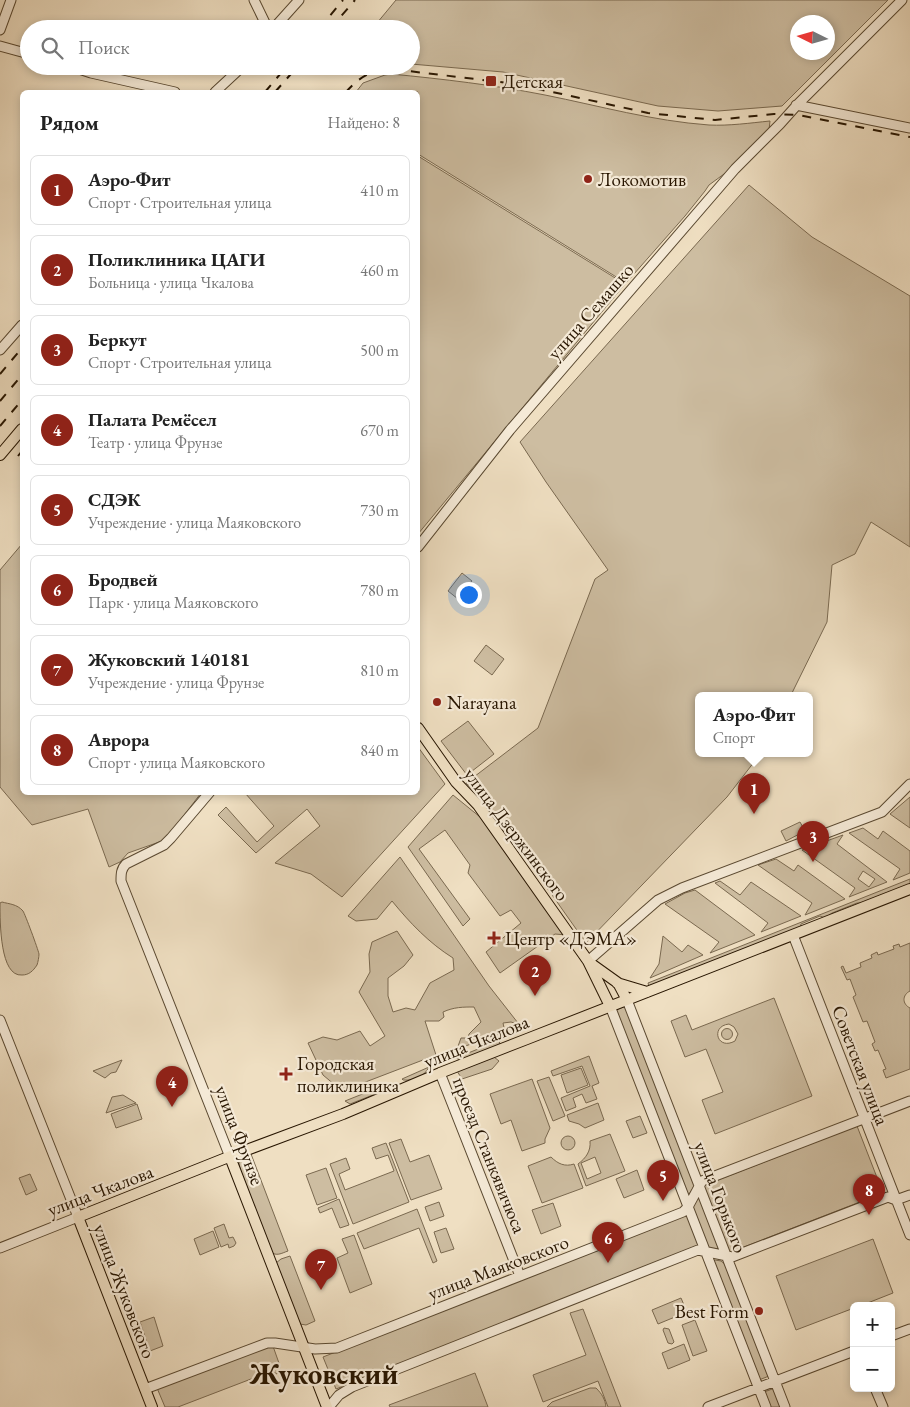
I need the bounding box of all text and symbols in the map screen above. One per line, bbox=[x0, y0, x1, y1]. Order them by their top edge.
north arrow bbox=[790, 15, 835, 60]
search box bbox=[20, 20, 420, 75]
icon: search bbox=[38, 34, 66, 62]
text: Поиск bbox=[78, 35, 130, 60]
place label: Детская bbox=[502, 69, 563, 94]
marker: Детская bbox=[484, 74, 498, 88]
text: Рядом bbox=[40, 109, 99, 136]
text: Найдено: 8 bbox=[328, 112, 400, 133]
text: Аэро-Фит bbox=[88, 167, 171, 192]
place label: Локомотив bbox=[598, 167, 686, 192]
marker: Локомотив bbox=[582, 173, 594, 185]
text: 1 bbox=[53, 180, 61, 201]
text: 410 m bbox=[360, 180, 399, 201]
text: Спорт · Строительная улица bbox=[88, 192, 272, 213]
text: Поликлиника ЦАГИ bbox=[88, 247, 265, 272]
street label: улица Семашко bbox=[542, 258, 639, 365]
text: 2 bbox=[53, 260, 61, 281]
text: 460 m bbox=[360, 260, 399, 281]
text: Больница · улица Чкалова bbox=[88, 272, 254, 293]
text: Беркут bbox=[88, 327, 147, 352]
text: 3 bbox=[53, 340, 61, 361]
text: 500 m bbox=[360, 340, 399, 361]
text: Спорт · Строительная улица bbox=[88, 352, 272, 373]
text: Палата Ремёсел bbox=[88, 407, 217, 432]
text: 4 bbox=[53, 420, 61, 441]
text: 670 m bbox=[360, 420, 399, 441]
text: Театр · улица Фрунзе bbox=[88, 432, 223, 453]
text: СДЭК bbox=[88, 487, 141, 512]
text: 5 bbox=[53, 500, 61, 521]
text: 730 m bbox=[360, 500, 399, 521]
text: Учреждение · улица Маяковского bbox=[88, 512, 301, 533]
text: Бродвей bbox=[88, 567, 158, 592]
text: 6 bbox=[53, 580, 61, 601]
text: 780 m bbox=[360, 580, 399, 601]
your location bbox=[456, 582, 482, 608]
text: Парк · улица Маяковского bbox=[88, 592, 259, 613]
text: Жуковский 140181 bbox=[88, 647, 250, 672]
text: 7 bbox=[53, 660, 61, 681]
text: 810 m bbox=[360, 660, 399, 681]
text: Учреждение · улица Фрунзе bbox=[88, 672, 264, 693]
place label: Narayana bbox=[447, 690, 517, 715]
popup bbox=[695, 692, 813, 757]
marker: Narayana bbox=[431, 696, 443, 708]
text: Аэро-Фит bbox=[713, 702, 795, 727]
text: Аврора bbox=[88, 727, 150, 752]
text: Спорт bbox=[713, 727, 755, 748]
text: 8 bbox=[53, 740, 61, 761]
text: 840 m bbox=[360, 740, 399, 761]
text: Спорт · улица Маяковского bbox=[88, 752, 265, 773]
street label: улица Дзержинского bbox=[458, 763, 575, 906]
pin: 1 bbox=[738, 773, 770, 814]
pin: 3 bbox=[797, 821, 829, 862]
place label: Центр «ДЭМА» bbox=[505, 926, 637, 951]
marker: Центр «ДЭМА» bbox=[487, 931, 501, 945]
pin: 2 bbox=[519, 955, 551, 996]
street label: Советская улица bbox=[826, 1002, 895, 1129]
street label: улица Чкалова bbox=[420, 1009, 533, 1074]
place label: Городская поликлиника bbox=[297, 1051, 400, 1098]
pin: 4 bbox=[156, 1066, 188, 1107]
marker: Городская поликлиника bbox=[279, 1067, 293, 1081]
street label: проезд Станкявичюса bbox=[447, 1073, 532, 1237]
street label: улица Фрунзе bbox=[209, 1082, 270, 1189]
street label: улица Горького bbox=[688, 1138, 753, 1256]
street label: улица Чкалова bbox=[44, 1159, 157, 1222]
pin: 5 bbox=[647, 1160, 679, 1201]
pin: 8 bbox=[853, 1174, 885, 1215]
street label: улица Жуковского bbox=[87, 1220, 162, 1362]
pin: 6 bbox=[592, 1222, 624, 1263]
street label: улица Маяковского bbox=[424, 1229, 572, 1306]
pin: 7 bbox=[305, 1249, 337, 1290]
place label: Best Form bbox=[675, 1299, 749, 1324]
map controls bbox=[850, 1302, 895, 1392]
button: + bbox=[850, 1302, 895, 1347]
marker: Best Form bbox=[753, 1305, 765, 1317]
button: − bbox=[850, 1347, 895, 1392]
district label: Жуковский bbox=[249, 1355, 398, 1393]

